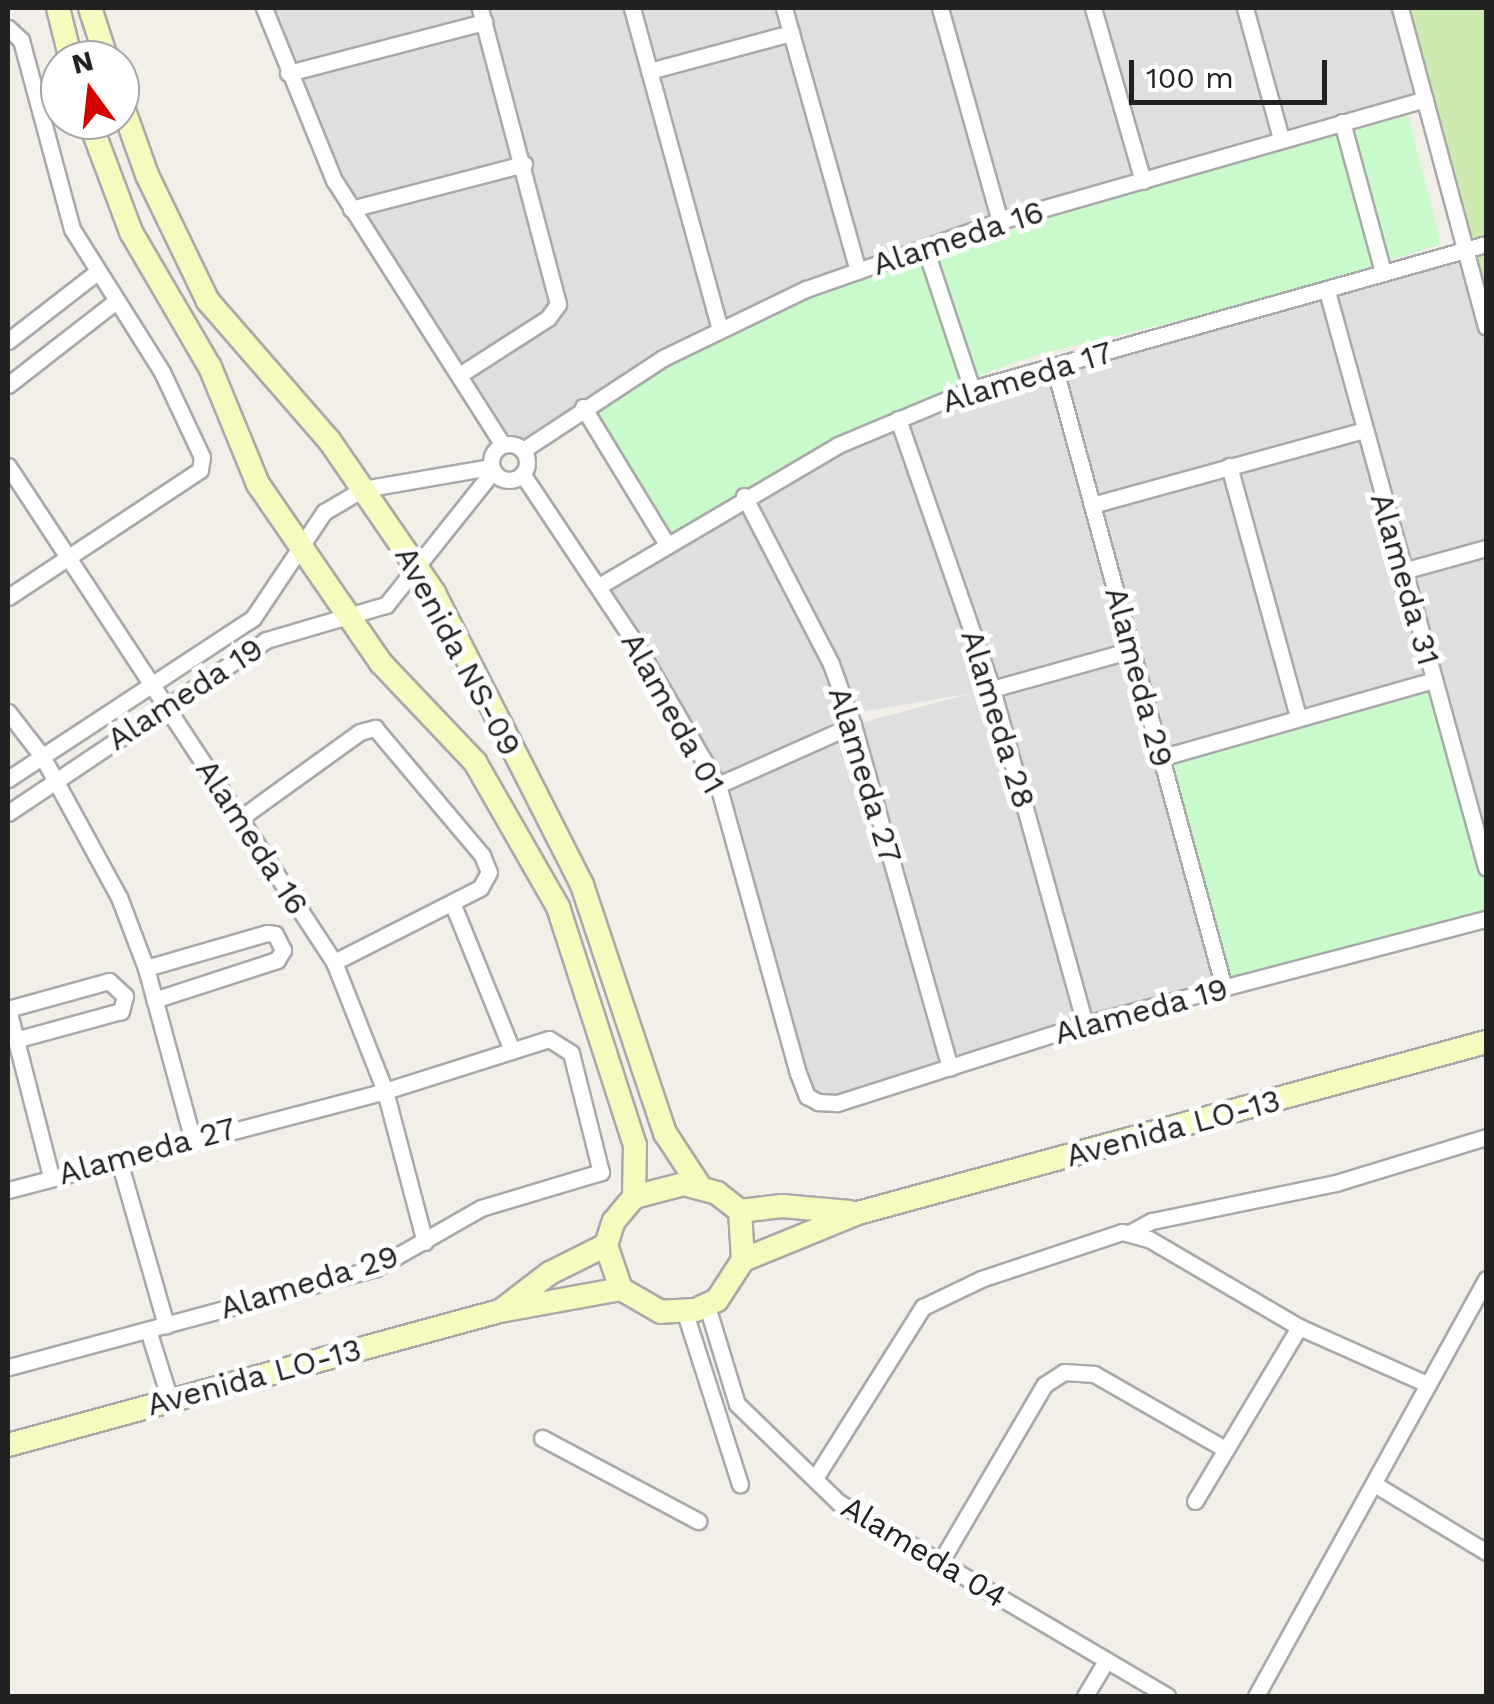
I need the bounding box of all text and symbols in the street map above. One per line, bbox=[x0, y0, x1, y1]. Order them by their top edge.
north arrow bbox=[40, 40, 140, 140]
scale bar bbox=[1134, 40, 1332, 102]
text: N bbox=[68, 44, 97, 81]
text: 100 m bbox=[1146, 60, 1234, 95]
street label: Alameda 16 bbox=[867, 192, 1049, 284]
street label: Alameda 17 bbox=[937, 333, 1117, 421]
street label: Alameda 31 bbox=[1362, 488, 1448, 670]
street label: Avenida NS-09 bbox=[386, 539, 530, 763]
street label: Alameda 29 bbox=[1096, 582, 1182, 772]
street label: Alameda 01 bbox=[613, 625, 733, 801]
street label: Alameda 28 bbox=[953, 625, 1043, 813]
street label: Alameda 19 bbox=[99, 629, 271, 759]
street label: Alameda 27 bbox=[820, 682, 910, 868]
street label: Alameda 16 bbox=[187, 751, 317, 923]
street label: Alameda 19 bbox=[1049, 969, 1233, 1053]
street label: Avenida LO-13 bbox=[1061, 1081, 1285, 1175]
street label: Alameda 27 bbox=[54, 1109, 240, 1193]
street label: Alameda 29 bbox=[215, 1237, 403, 1327]
street label: Avenida LO-13 bbox=[142, 1330, 366, 1424]
street label: Alameda 04 bbox=[834, 1488, 1014, 1616]

